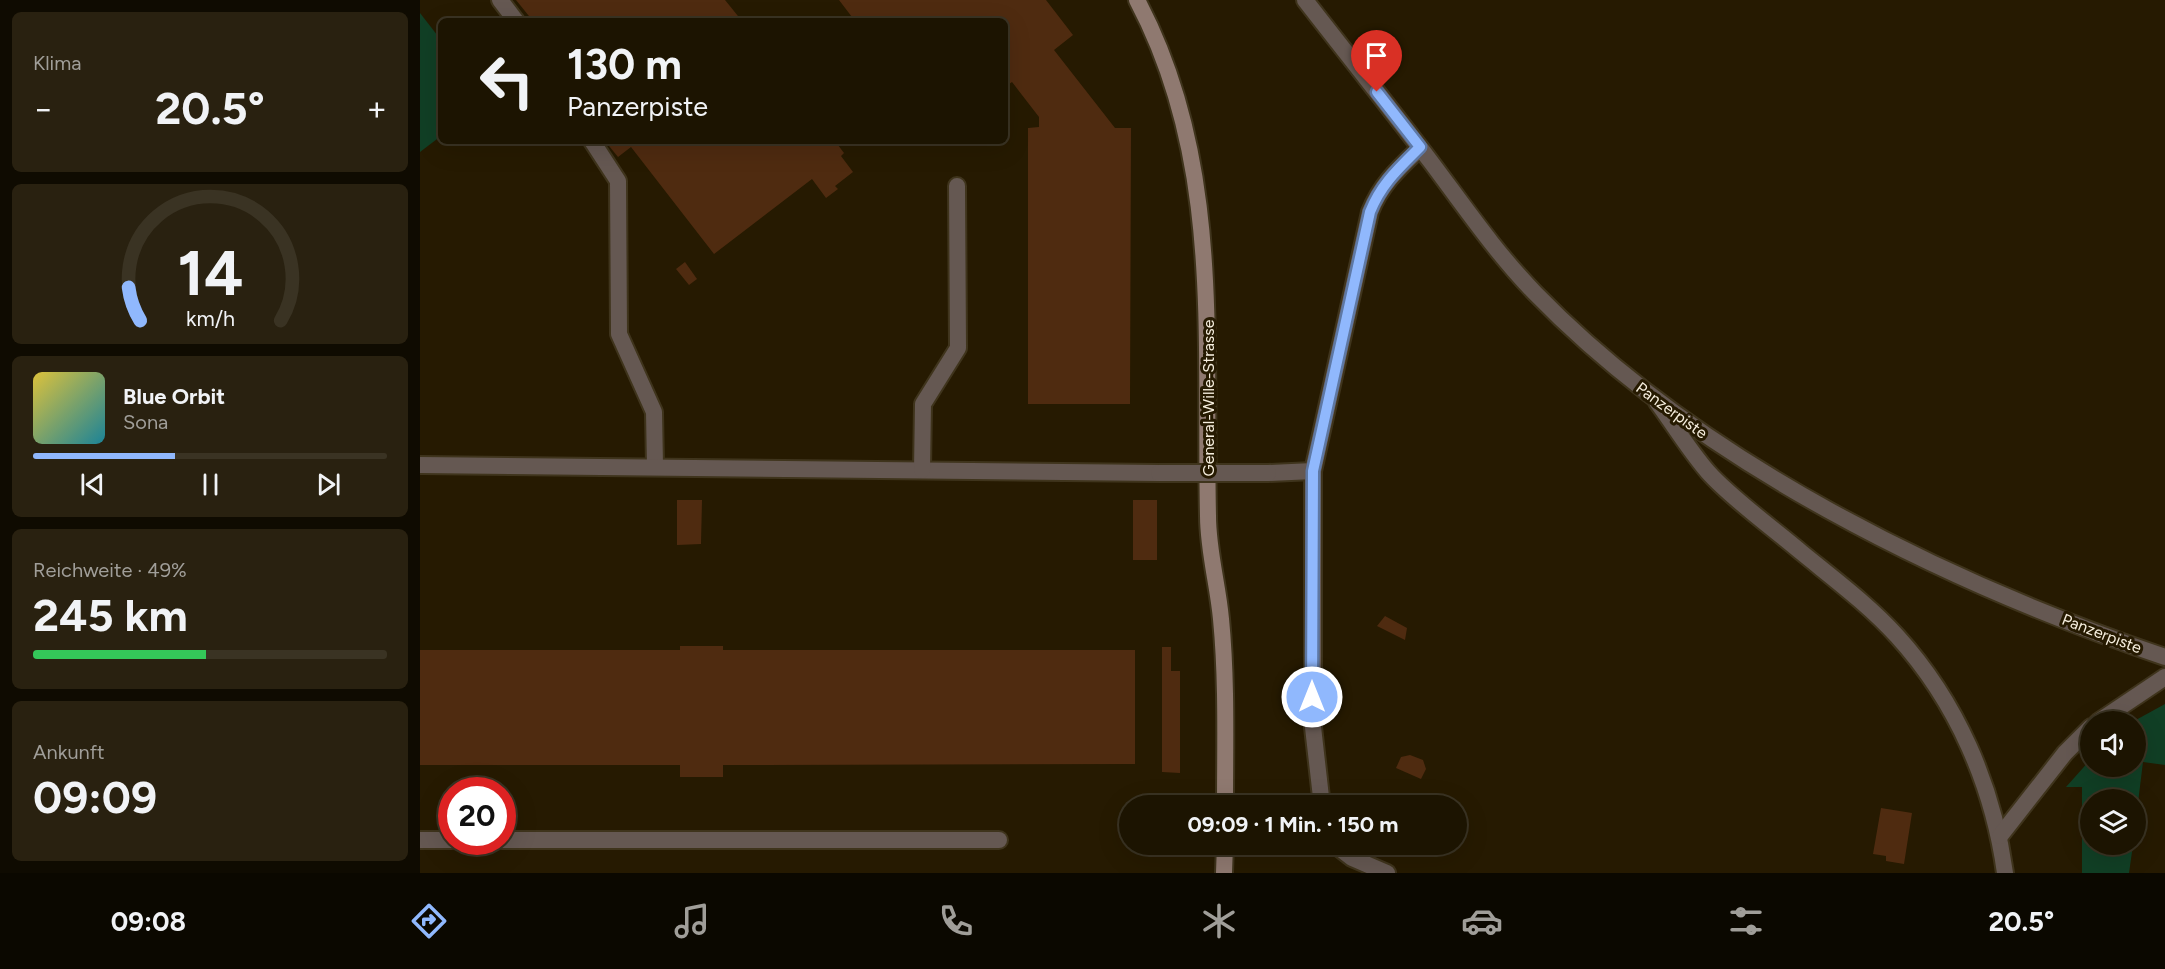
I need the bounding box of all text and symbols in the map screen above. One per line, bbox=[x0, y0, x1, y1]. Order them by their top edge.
pin bbox=[1351, 30, 1402, 92]
text: 130 m bbox=[567, 39, 682, 90]
icon: arrive bbox=[1360, 39, 1393, 72]
icon: left bbox=[468, 42, 546, 120]
text: Klima bbox=[33, 51, 81, 75]
text: 20.5° bbox=[155, 81, 265, 135]
text: − bbox=[33, 89, 54, 128]
text: + bbox=[366, 89, 387, 128]
text: Panzerpiste bbox=[567, 90, 708, 123]
text: 14 bbox=[177, 236, 243, 311]
text: km/h bbox=[186, 307, 234, 332]
street label: General-Wille-Strasse bbox=[1199, 319, 1218, 476]
street label: Panzerpiste bbox=[1632, 378, 1711, 443]
text: Blue Orbit bbox=[123, 383, 225, 410]
text: Sona bbox=[123, 410, 168, 434]
icon: previous bbox=[76, 468, 109, 501]
icon: pause bbox=[194, 468, 227, 501]
icon: next bbox=[312, 468, 345, 501]
text: Reichweite · 49% bbox=[33, 558, 187, 582]
text: 245 km bbox=[33, 588, 188, 642]
street label: Panzerpiste bbox=[2059, 610, 2144, 657]
position arrow bbox=[1280, 665, 1344, 729]
map controls bbox=[2080, 711, 2146, 855]
button: sound bbox=[2080, 711, 2146, 777]
text: Ankunft bbox=[33, 740, 105, 764]
text: 09:09 bbox=[33, 770, 157, 824]
speed limit sign: 20 bbox=[438, 777, 516, 855]
button: layers bbox=[2080, 789, 2146, 855]
text: 09:09 · 1 Min. · 150 m bbox=[1188, 811, 1398, 838]
icon: directions bbox=[408, 900, 450, 942]
icon: music bbox=[671, 900, 713, 942]
icon: phone bbox=[935, 900, 977, 942]
icon: climate bbox=[1198, 900, 1240, 942]
icon: car bbox=[1461, 900, 1503, 942]
icon: filters bbox=[1725, 900, 1767, 942]
text: 09:08 bbox=[111, 905, 186, 938]
text: 20.5° bbox=[1988, 905, 2054, 938]

